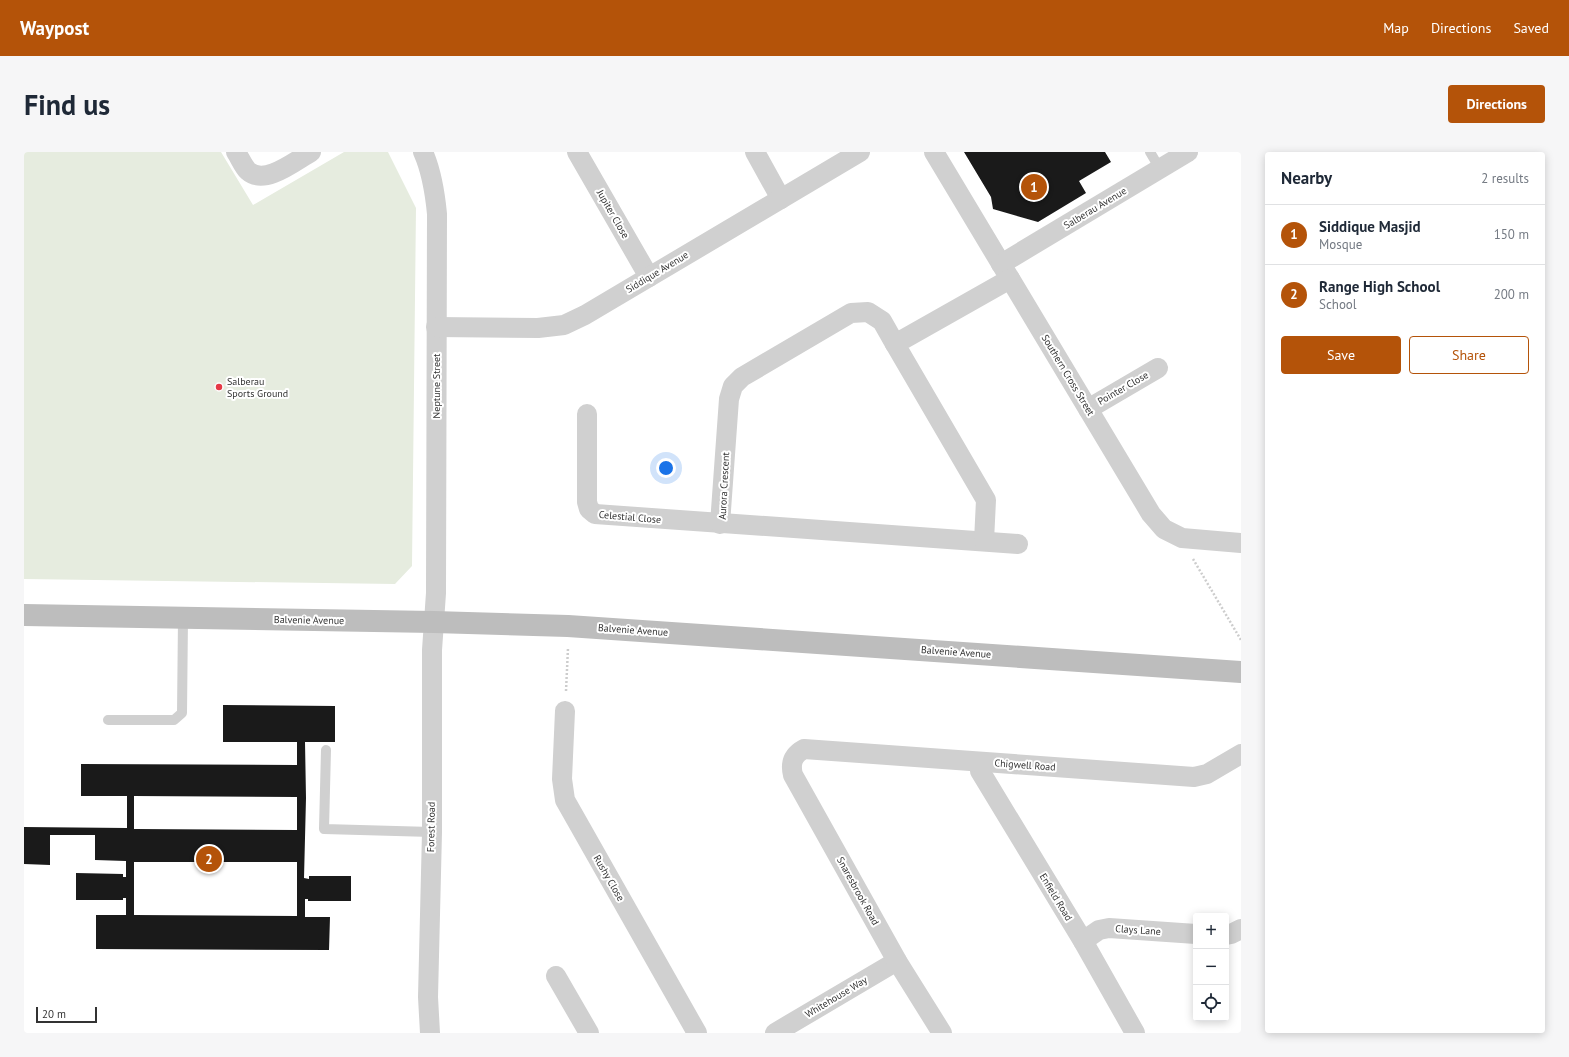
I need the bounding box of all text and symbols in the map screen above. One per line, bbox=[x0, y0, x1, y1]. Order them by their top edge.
text: Waypost bbox=[20, 16, 89, 40]
text: Map bbox=[1383, 19, 1409, 37]
text: Directions bbox=[1431, 19, 1491, 37]
text: Saved bbox=[1513, 19, 1549, 37]
button: Directions bbox=[1448, 85, 1545, 123]
text: Find us bbox=[24, 86, 110, 123]
text: Nearby bbox=[1281, 167, 1332, 189]
text: 2 results bbox=[1481, 170, 1529, 187]
pin: 1 bbox=[1021, 172, 1047, 202]
street label: Salberau Avenue bbox=[1061, 184, 1129, 232]
street label: Jupiter Close bbox=[593, 186, 632, 241]
text: Siddique Masjid bbox=[1319, 217, 1421, 236]
text: 1 bbox=[1290, 226, 1298, 243]
text: 150 m bbox=[1494, 226, 1529, 243]
text: Mosque bbox=[1319, 236, 1362, 253]
street label: Siddique Avenue bbox=[623, 248, 691, 296]
text: Range High School bbox=[1319, 277, 1440, 296]
text: 2 bbox=[1290, 286, 1298, 303]
text: 200 m bbox=[1494, 286, 1529, 303]
text: School bbox=[1319, 296, 1357, 313]
street label: Southern Cross Street bbox=[1039, 332, 1098, 418]
button: Save bbox=[1281, 336, 1401, 374]
button: Share bbox=[1409, 336, 1529, 374]
street label: Neptune Street bbox=[430, 353, 443, 418]
street label: Pointer Close bbox=[1095, 368, 1151, 408]
place label: Salberau Sports Ground bbox=[227, 375, 288, 400]
marker: Salberau Sports Ground bbox=[214, 382, 224, 392]
street label: Aurora Crescent bbox=[716, 451, 732, 520]
your location bbox=[656, 458, 676, 478]
street label: Celestial Close bbox=[598, 508, 662, 526]
street label: Balvenie Avenue bbox=[274, 613, 344, 627]
street label: Balvenie Avenue bbox=[597, 621, 669, 639]
street label: Balvenie Avenue bbox=[920, 643, 992, 661]
street label: Chigwell Road bbox=[994, 756, 1056, 774]
street label: Forest Road bbox=[424, 802, 438, 852]
pin: 2 bbox=[196, 844, 222, 874]
street label: Rushy Close bbox=[591, 853, 627, 903]
street label: Snaresbrook Road bbox=[834, 854, 882, 928]
street label: Enfield Road bbox=[1037, 871, 1075, 923]
map controls bbox=[1193, 913, 1229, 1021]
button: + bbox=[1193, 913, 1229, 949]
street label: Clays Lane bbox=[1115, 922, 1161, 938]
button: − bbox=[1193, 949, 1229, 985]
street label: Whitehouse Way bbox=[803, 973, 870, 1021]
button: locate bbox=[1193, 985, 1229, 1021]
scale bar bbox=[36, 1005, 97, 1024]
text: 20 m bbox=[42, 1007, 66, 1021]

